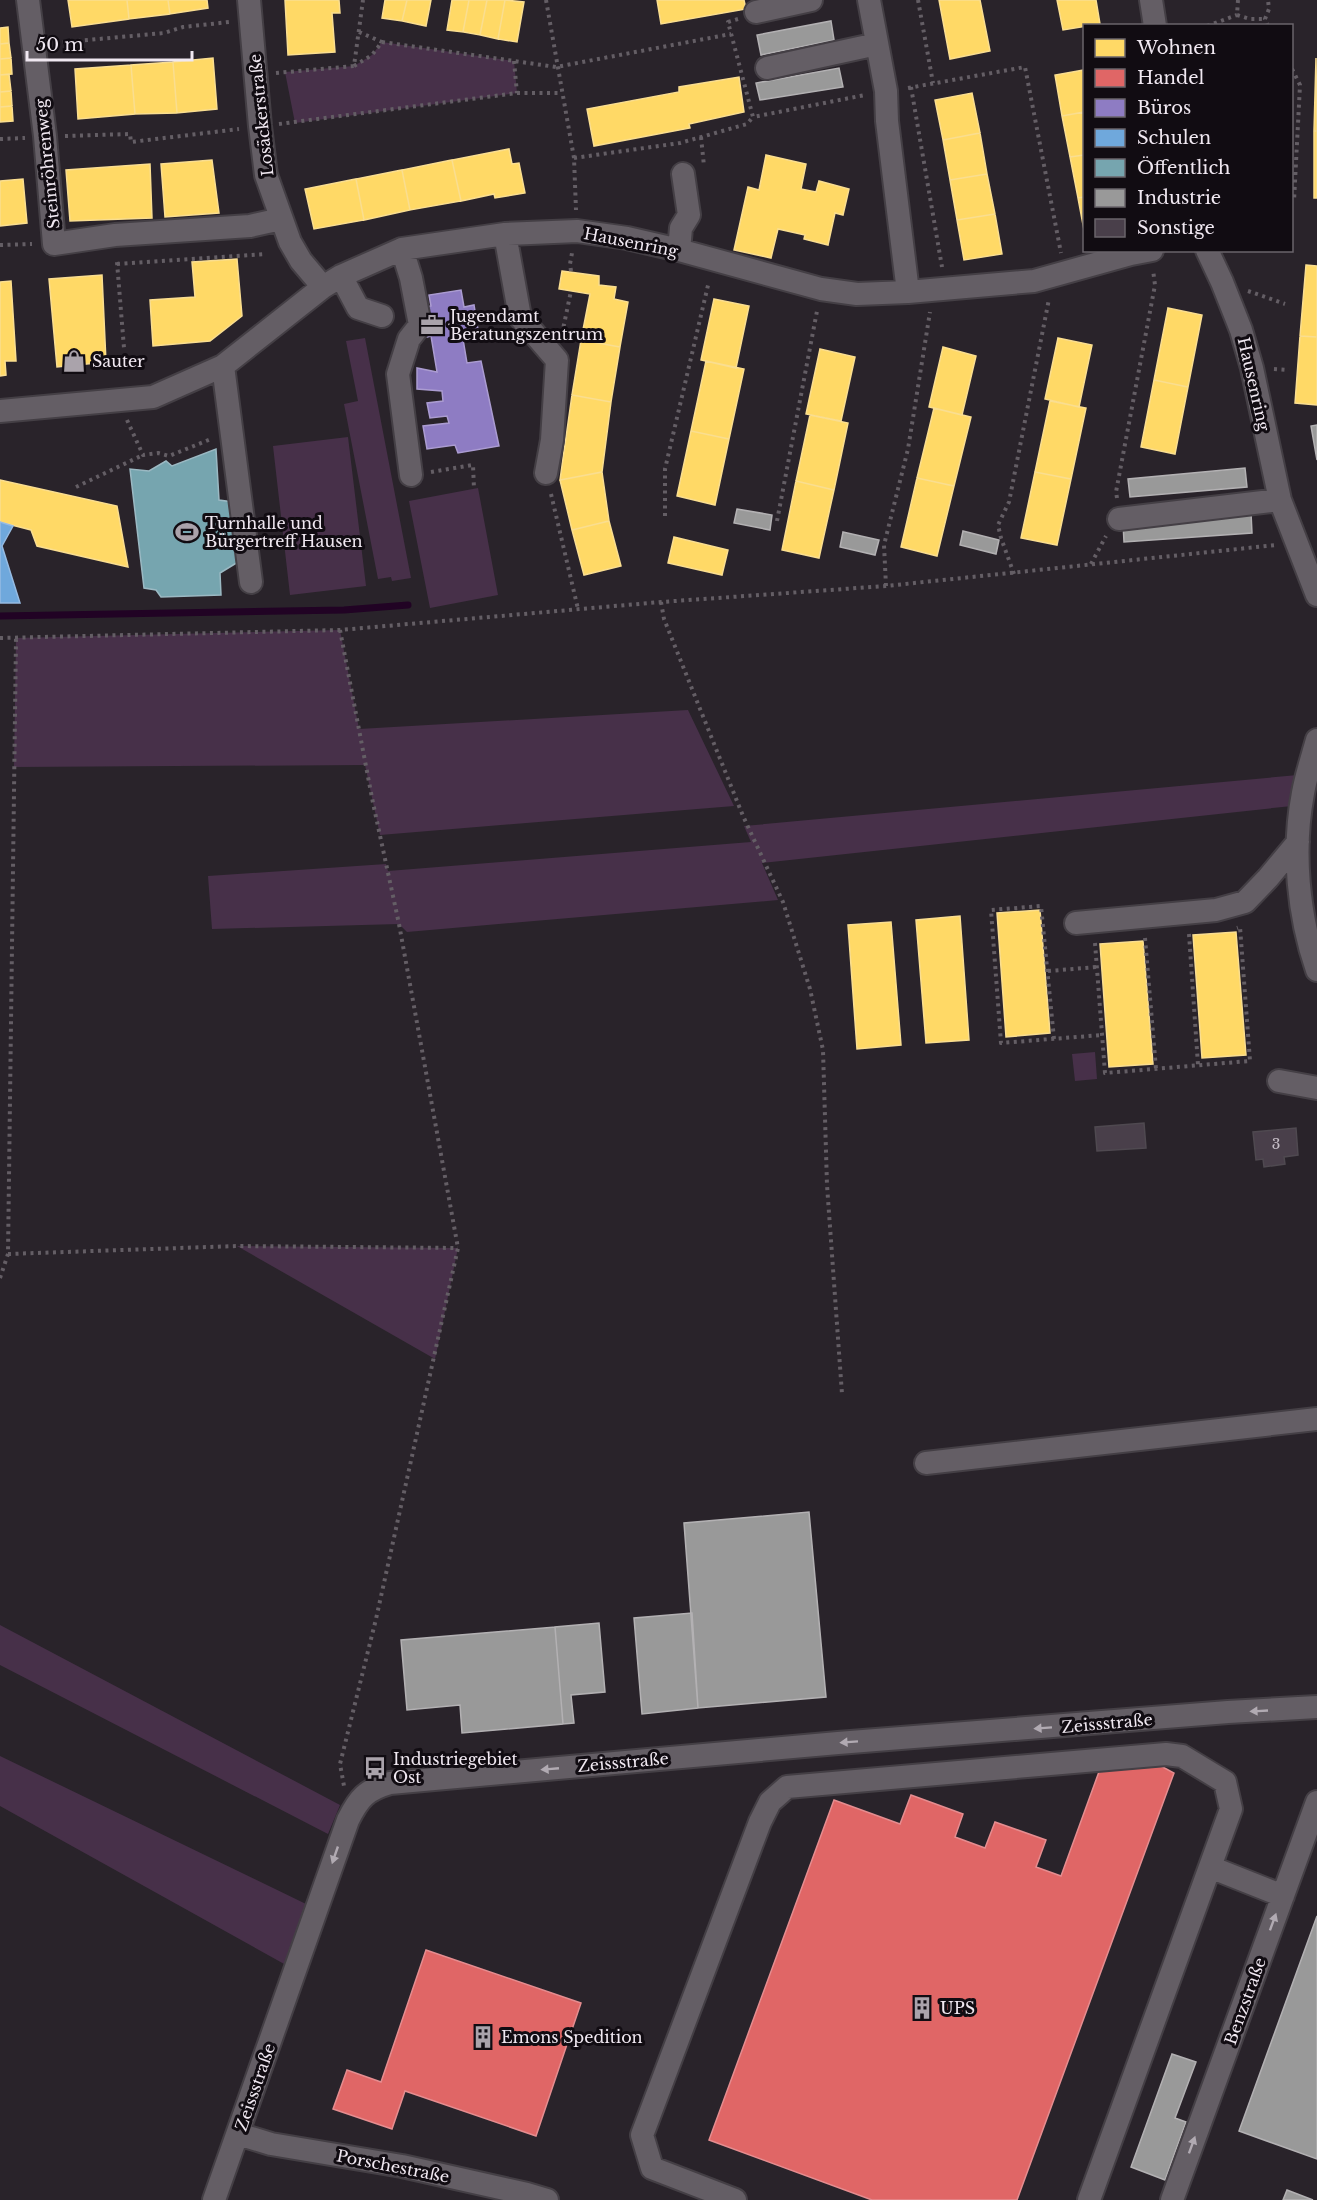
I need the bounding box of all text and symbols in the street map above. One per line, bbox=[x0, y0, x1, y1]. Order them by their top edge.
scale bar bbox=[27, 24, 192, 62]
legend bbox=[1083, 24, 1293, 252]
text: 50 m bbox=[36, 34, 84, 56]
text: Wohnen bbox=[1136, 37, 1216, 59]
street label: Losäckerstraße bbox=[245, 53, 277, 177]
text: Handel bbox=[1137, 67, 1204, 89]
text: Büros bbox=[1137, 97, 1191, 119]
street label: Steinröhrenweg bbox=[30, 98, 64, 230]
text: Schulen bbox=[1137, 127, 1211, 149]
text: Öffentlich bbox=[1137, 156, 1231, 179]
text: Industrie bbox=[1137, 187, 1221, 209]
text: Sonstige bbox=[1137, 217, 1215, 239]
street label: Hausenring bbox=[582, 223, 680, 261]
place label: Jugendamt Beratungszentrum bbox=[448, 306, 603, 344]
office icon: Jugendamt Beratungszentrum bbox=[419, 312, 445, 338]
street label: Hausenring bbox=[1234, 335, 1275, 433]
shop icon: Sauter bbox=[61, 348, 87, 374]
place label: Sauter bbox=[92, 351, 145, 371]
place label: Turnhalle und Bürgertreff Hausen bbox=[205, 513, 363, 551]
sports icon: Turnhalle und Bürgertreff Hausen bbox=[174, 519, 200, 545]
house number: 3 bbox=[1272, 1135, 1280, 1153]
one-way arrow bbox=[1249, 1706, 1268, 1715]
street label: Zeissstraße bbox=[1061, 1709, 1153, 1737]
one-way arrow bbox=[1034, 1723, 1053, 1733]
one-way arrow bbox=[839, 1737, 858, 1747]
street label: Zeissstraße bbox=[577, 1748, 669, 1776]
place label: Industriegebiet Ost bbox=[393, 1749, 518, 1787]
bus stop icon: Industriegebiet Ost bbox=[362, 1755, 388, 1781]
one-way arrow bbox=[540, 1764, 559, 1773]
one-way arrow bbox=[330, 1846, 340, 1864]
one-way arrow bbox=[1269, 1913, 1279, 1931]
street label: Benzstraße bbox=[1220, 1955, 1270, 2047]
building icon: UPS bbox=[909, 1995, 935, 2021]
place label: UPS bbox=[940, 1998, 975, 2018]
building icon: Emons Spedition bbox=[470, 2024, 496, 2050]
place label: Emons Spedition bbox=[501, 2027, 643, 2047]
street label: Zeissstraße bbox=[231, 2041, 279, 2133]
one-way arrow bbox=[1188, 2136, 1198, 2154]
street label: Porschestraße bbox=[335, 2145, 451, 2187]

